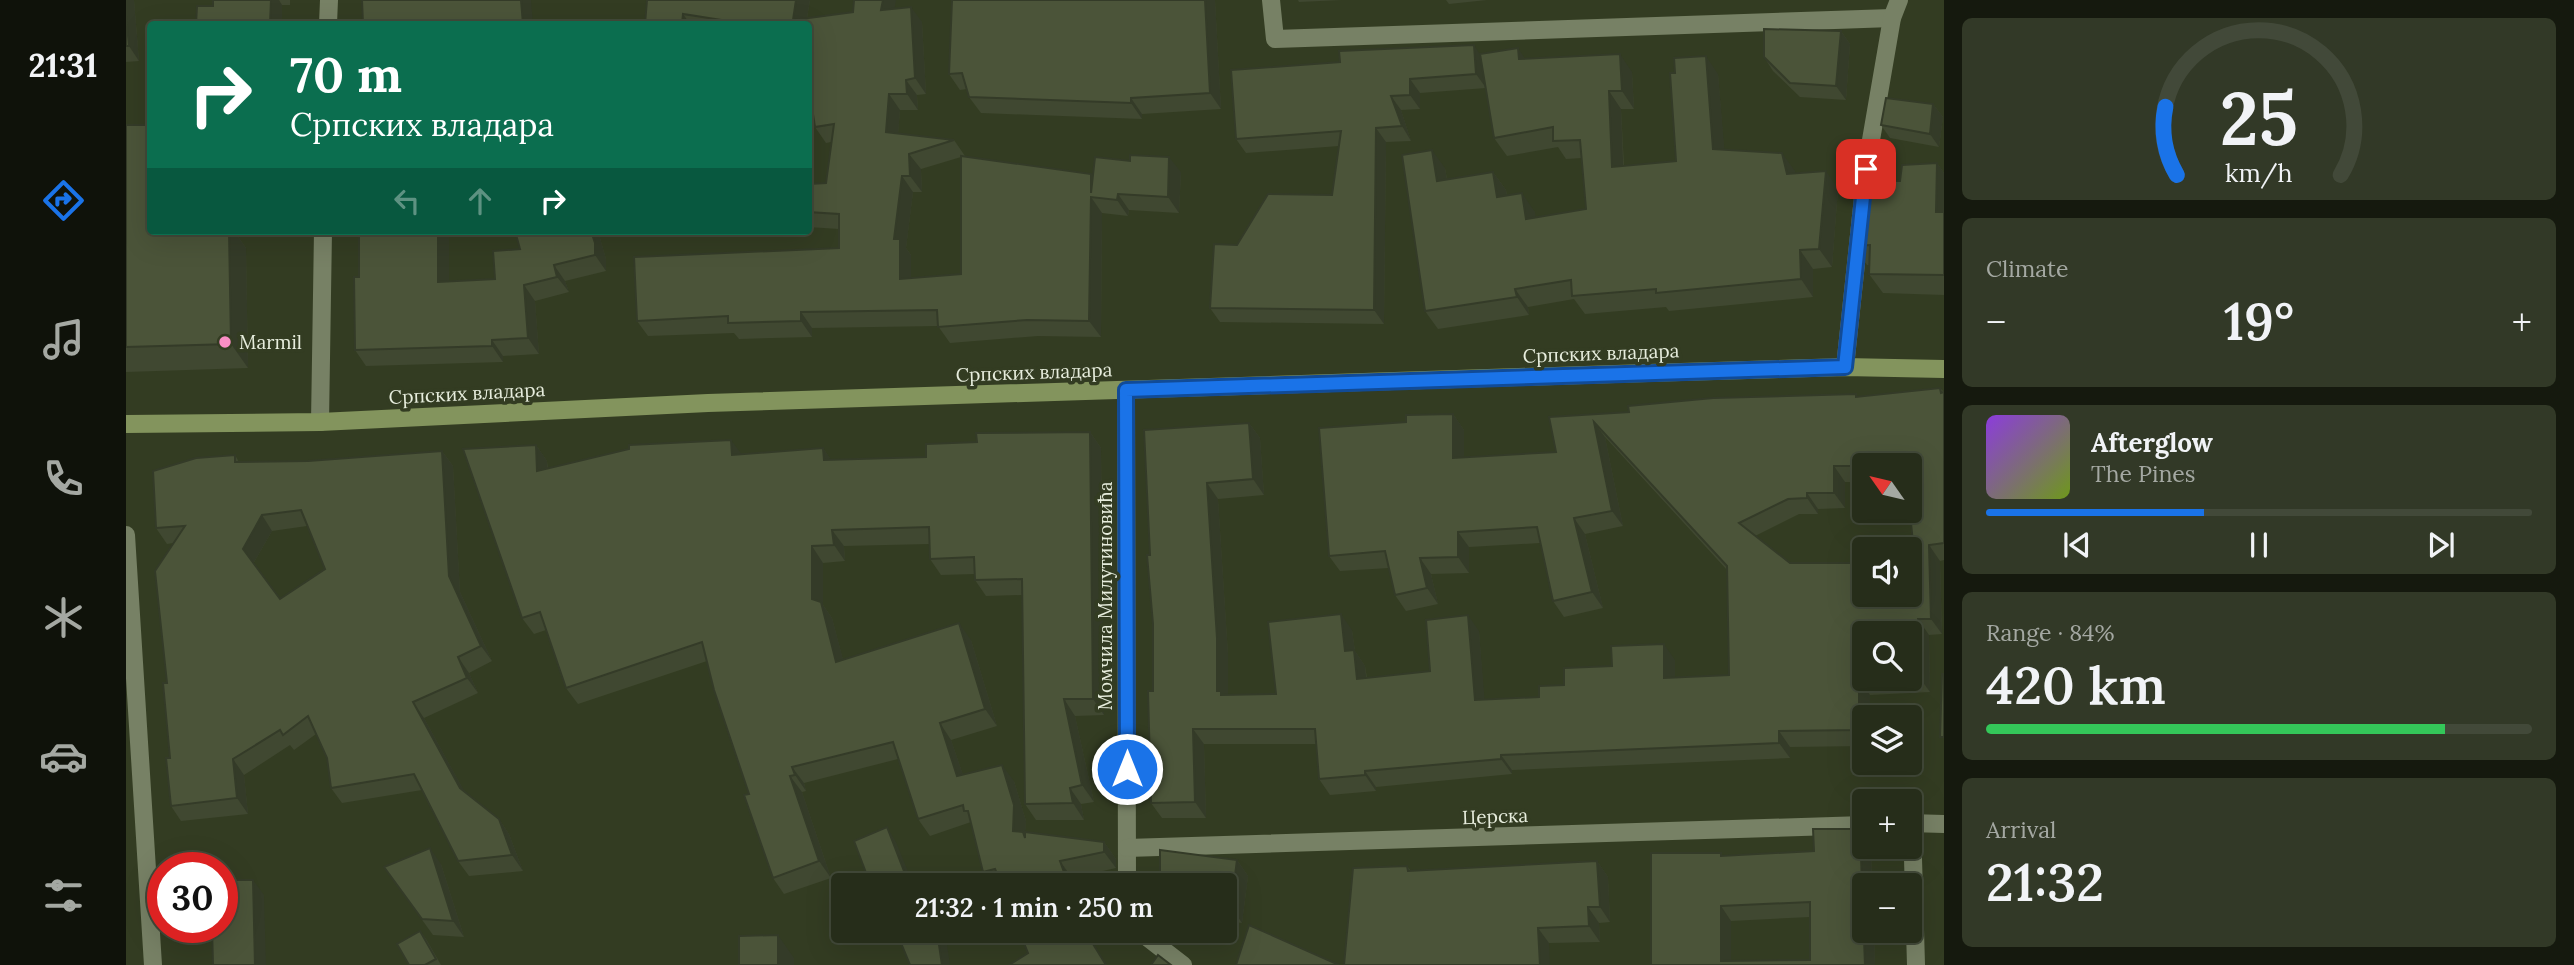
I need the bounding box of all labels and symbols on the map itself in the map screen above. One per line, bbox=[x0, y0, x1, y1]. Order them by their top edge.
pin bbox=[1836, 139, 1896, 199]
place label: Marmil bbox=[239, 330, 302, 354]
marker: Marmil bbox=[217, 334, 233, 350]
street label: Српских владара bbox=[1522, 338, 1680, 368]
street label: Српских владара bbox=[955, 357, 1113, 387]
street label: Српских владара bbox=[388, 377, 546, 409]
north arrow bbox=[1852, 453, 1922, 523]
street label: Момчила Милутиновића bbox=[1093, 481, 1117, 710]
position arrow bbox=[1090, 732, 1164, 806]
street label: Церска bbox=[1462, 803, 1529, 829]
speed limit sign: 30 bbox=[147, 852, 238, 943]

